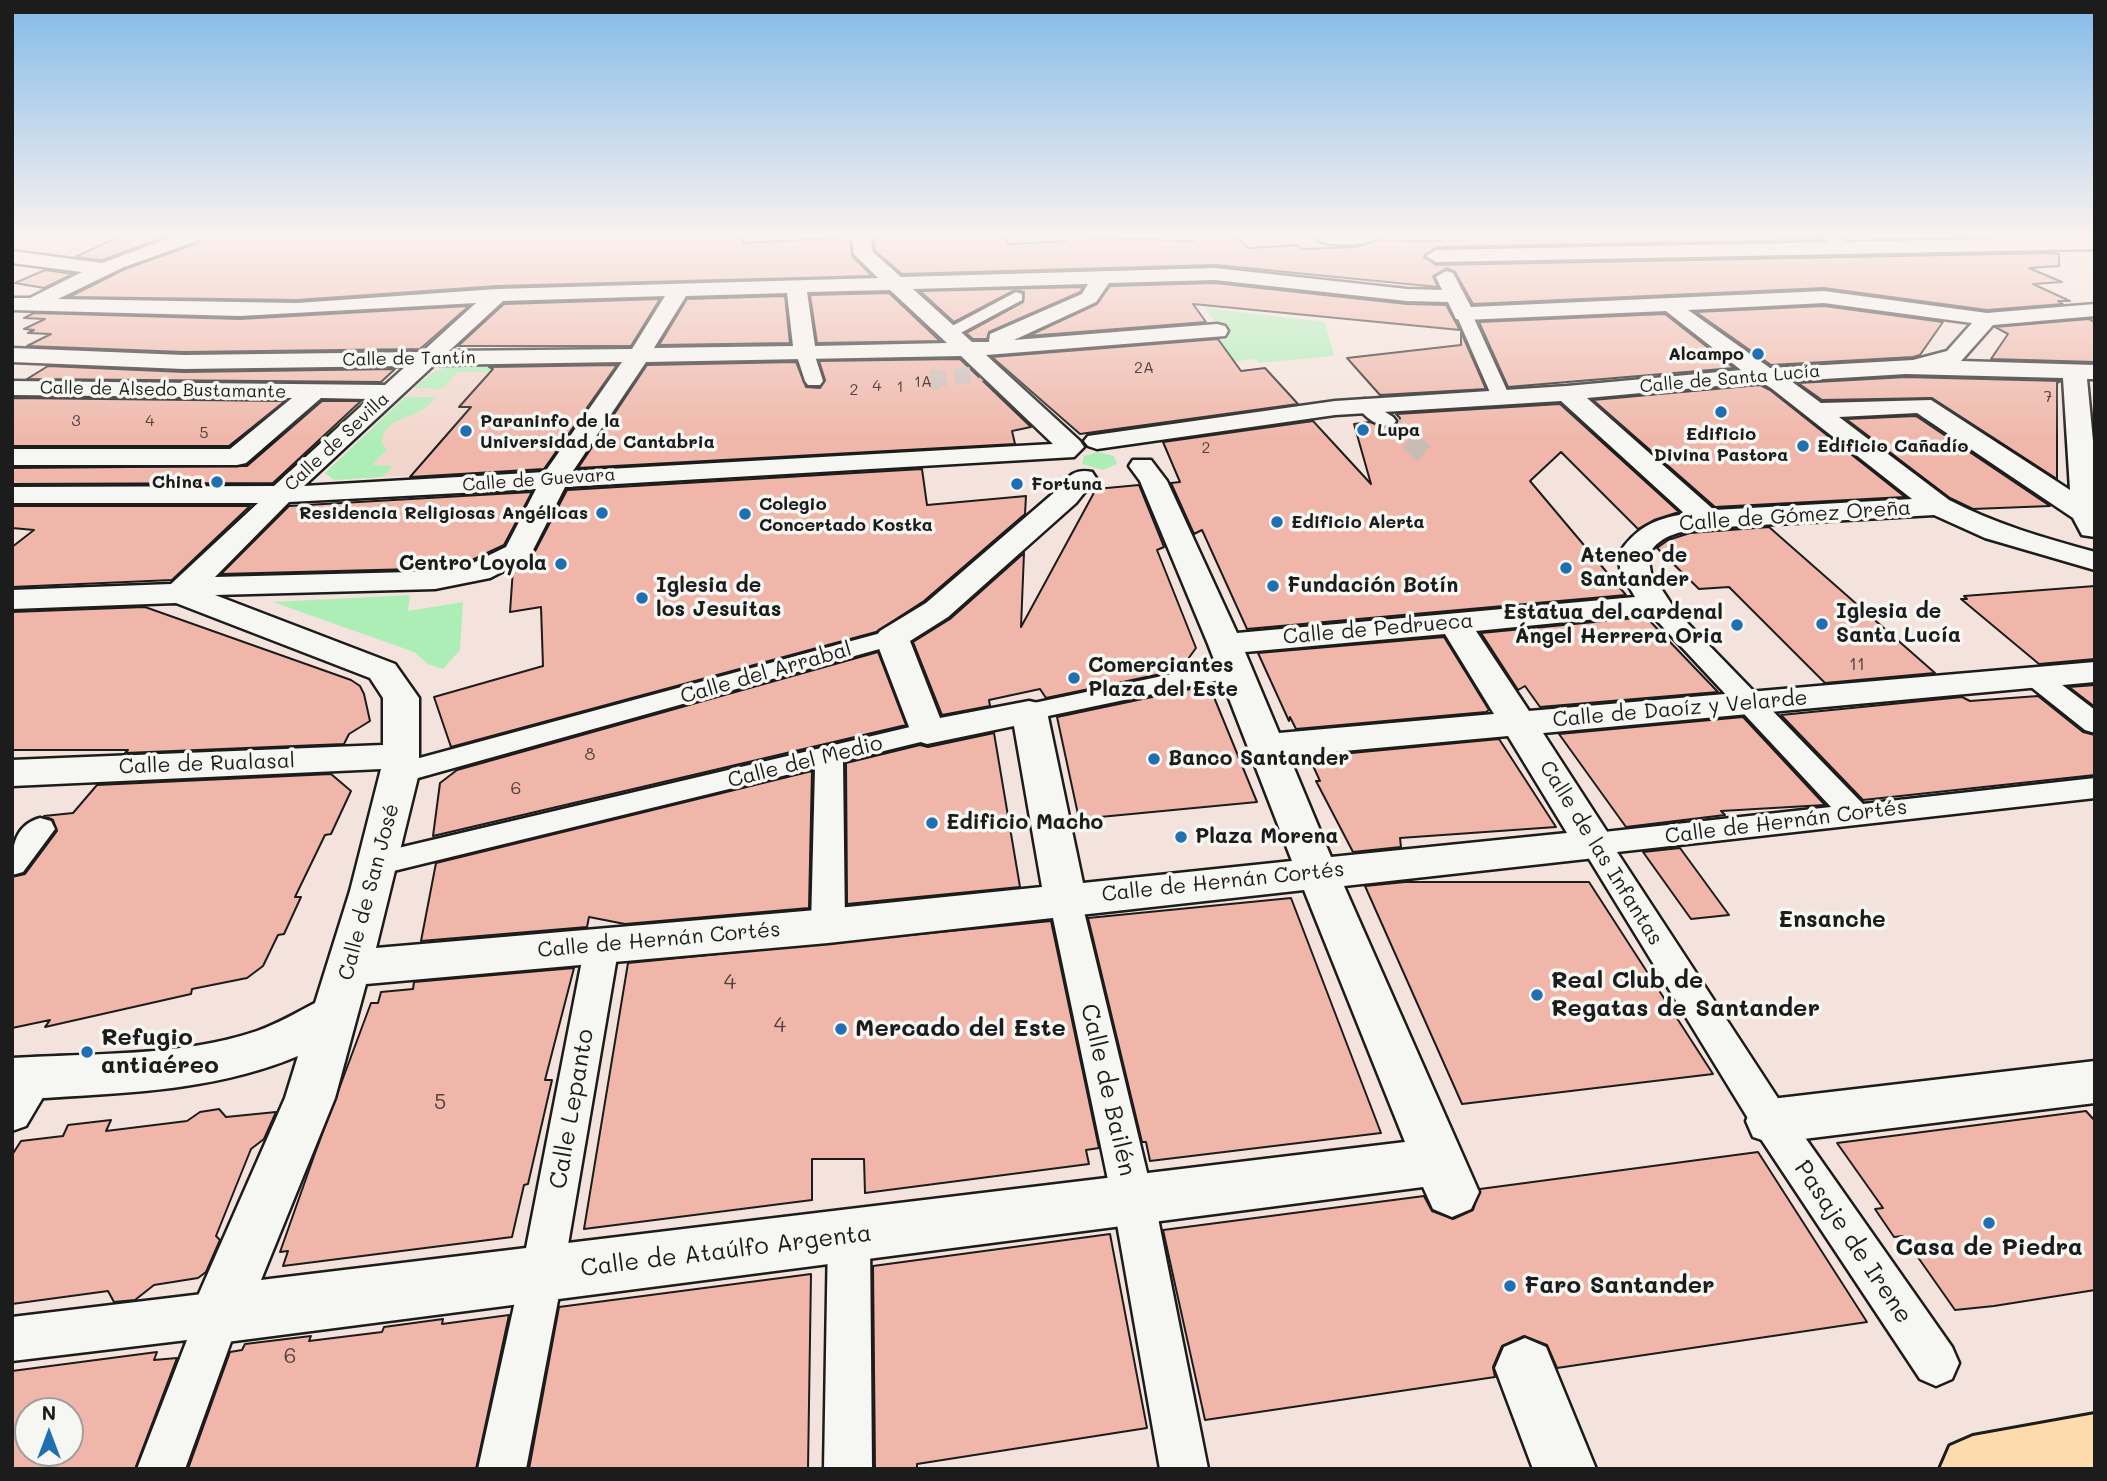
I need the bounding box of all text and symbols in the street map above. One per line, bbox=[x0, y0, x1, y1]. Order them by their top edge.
place label: Alcampo bbox=[1668, 343, 1744, 365]
marker: Alcampo bbox=[1750, 346, 1766, 362]
street label: Calle de Tantín bbox=[342, 347, 476, 371]
house number: 2A bbox=[1134, 358, 1154, 378]
street label: Calle de Santa Lucía bbox=[1639, 360, 1821, 398]
house number: 1A bbox=[914, 372, 932, 392]
house number: 4 bbox=[872, 376, 882, 396]
street label: Calle de Alsedo Bustamante bbox=[40, 377, 286, 403]
house number: 1 bbox=[896, 377, 904, 397]
house number: 2 bbox=[850, 380, 858, 400]
house number: 7 bbox=[2044, 387, 2052, 407]
street label: Calle de Sevilla bbox=[280, 388, 394, 496]
marker: Edificio Divina Pastora bbox=[1713, 404, 1729, 420]
place label: Paraninfo de la Universidad de Cantabria bbox=[480, 410, 715, 452]
house number: 3 bbox=[71, 411, 81, 431]
house number: 4 bbox=[145, 411, 155, 431]
place label: Lupa bbox=[1377, 419, 1420, 441]
marker: Lupa bbox=[1355, 422, 1371, 438]
house number: 5 bbox=[199, 423, 209, 443]
marker: Paraninfo de la Universidad de Cantabria bbox=[458, 423, 474, 439]
place label: Edificio Divina Pastora bbox=[1654, 423, 1788, 466]
place label: Edificio Cañadío bbox=[1817, 435, 1968, 457]
house number: 2 bbox=[1202, 438, 1210, 458]
marker: Edificio Cañadío bbox=[1795, 438, 1811, 454]
street label: Calle de Guevara bbox=[462, 464, 616, 496]
place label: China bbox=[152, 471, 203, 493]
place label: Fortuna bbox=[1031, 473, 1103, 495]
marker: China bbox=[209, 474, 225, 490]
marker: Fortuna bbox=[1009, 476, 1025, 492]
place label: Colegio Concertado Kostka bbox=[759, 493, 933, 536]
street label: Calle de Gómez Oreña bbox=[1678, 495, 1912, 537]
place label: Residencia Religiosas Angélicas bbox=[299, 502, 588, 524]
marker: Residencia Religiosas Angélicas bbox=[594, 505, 610, 521]
marker: Colegio Concertado Kostka bbox=[737, 506, 753, 522]
place label: Edificio Alerta bbox=[1291, 511, 1425, 533]
marker: Edificio Alerta bbox=[1269, 514, 1285, 530]
place label: Ateneo de Santander bbox=[1580, 543, 1689, 593]
place label: Centro Loyola bbox=[399, 551, 547, 577]
marker: Centro Loyola bbox=[553, 556, 569, 572]
marker: Ateneo de Santander bbox=[1558, 560, 1574, 576]
place label: Iglesia de los Jesuitas bbox=[656, 573, 781, 623]
place label: Fundación Botín bbox=[1287, 573, 1458, 599]
marker: Fundación Botín bbox=[1265, 578, 1281, 594]
marker: Iglesia de los Jesuitas bbox=[634, 590, 650, 606]
place label: Iglesia de Santa Lucía bbox=[1836, 599, 1961, 649]
place label: Estatua del cardenal Ángel Herrera Oria bbox=[1503, 600, 1723, 650]
street label: Calle de Pedrueca bbox=[1282, 608, 1474, 650]
marker: Iglesia de Santa Lucía bbox=[1814, 616, 1830, 632]
marker: Estatua del cardenal Ángel Herrera Oria bbox=[1729, 617, 1745, 633]
street label: Calle del Arrabal bbox=[677, 636, 855, 710]
place label: Comerciantes Plaza del Este bbox=[1088, 653, 1238, 703]
house number: 11 bbox=[1849, 653, 1865, 675]
marker: Comerciantes Plaza del Este bbox=[1066, 670, 1082, 686]
street label: Calle de Daoíz y Velarde bbox=[1552, 685, 1808, 733]
street label: Calle del Medio bbox=[725, 731, 885, 793]
house number: 8 bbox=[585, 743, 595, 765]
place label: Banco Santander bbox=[1168, 746, 1349, 772]
street label: Calle de Rualasal bbox=[118, 748, 296, 780]
marker: Banco Santander bbox=[1146, 751, 1162, 767]
street label: Calle de las Infantas bbox=[1534, 756, 1668, 950]
house number: 6 bbox=[511, 777, 521, 799]
street label: Calle de Hernán Cortés bbox=[1663, 795, 1909, 849]
street label: Calle de San José bbox=[333, 801, 405, 983]
place label: Edificio Macho bbox=[946, 810, 1103, 836]
marker: Edificio Macho bbox=[924, 815, 940, 831]
place label: Plaza Morena bbox=[1195, 824, 1338, 850]
marker: Plaza Morena bbox=[1173, 829, 1189, 845]
street label: Calle de Hernán Cortés bbox=[1100, 857, 1346, 907]
district label: Ensanche bbox=[1778, 906, 1886, 934]
street label: Calle de Hernán Cortés bbox=[536, 917, 782, 963]
place label: Real Club de Regatas de Santander bbox=[1551, 967, 1820, 1023]
house number: 4 bbox=[724, 970, 736, 996]
marker: Real Club de Regatas de Santander bbox=[1529, 987, 1545, 1003]
street label: Calle de Bailén bbox=[1074, 1001, 1142, 1179]
house number: 4 bbox=[774, 1013, 786, 1039]
place label: Mercado del Este bbox=[855, 1015, 1066, 1043]
marker: Mercado del Este bbox=[833, 1021, 849, 1037]
place label: Refugio antiaéreo bbox=[101, 1024, 219, 1080]
street label: Calle Lepanto bbox=[544, 1027, 600, 1191]
marker: Refugio antiaéreo bbox=[79, 1044, 95, 1060]
house number: 5 bbox=[434, 1090, 446, 1116]
street label: Pasaje de Irene bbox=[1788, 1155, 1918, 1329]
marker: Casa de Piedra bbox=[1981, 1215, 1997, 1231]
street label: Calle de Ataúlfo Argenta bbox=[579, 1219, 873, 1283]
place label: Casa de Piedra bbox=[1895, 1234, 2083, 1262]
place label: Faro Santander bbox=[1524, 1272, 1715, 1300]
marker: Faro Santander bbox=[1502, 1278, 1518, 1294]
house number: 6 bbox=[284, 1344, 296, 1370]
north arrow bbox=[14, 1397, 84, 1467]
text: N bbox=[42, 1400, 56, 1425]

